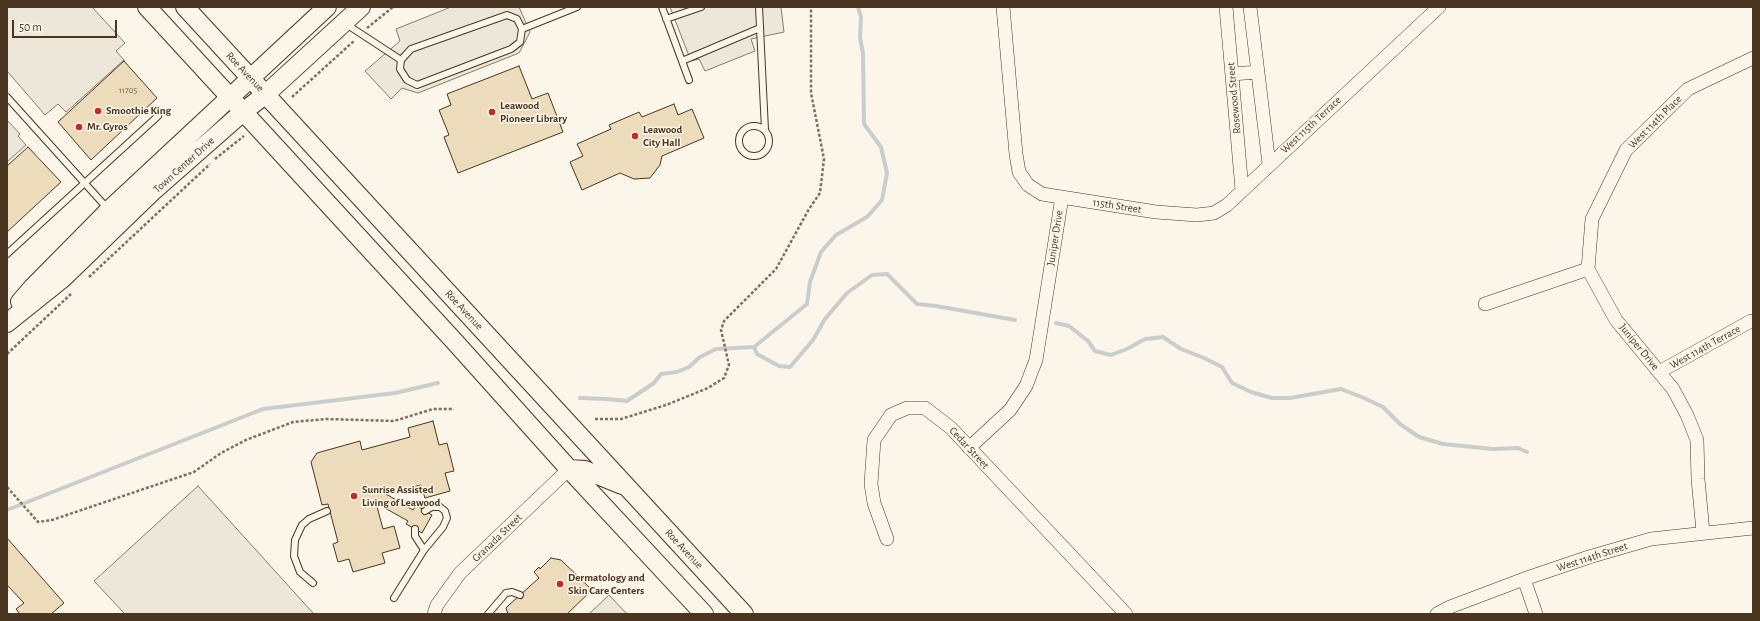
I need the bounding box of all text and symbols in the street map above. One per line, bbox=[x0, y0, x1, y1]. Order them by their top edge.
scale bar bbox=[14, 12, 119, 38]
text: 50 m bbox=[19, 21, 42, 33]
street label: Roe Avenue bbox=[223, 49, 267, 95]
street label: Rosewood Street bbox=[1224, 62, 1244, 134]
house number: 11705 bbox=[119, 85, 137, 95]
street label: West 114th Place bbox=[1625, 92, 1685, 152]
street label: West 115th Terrace bbox=[1278, 94, 1344, 156]
place label: Leawood Pioneer Library bbox=[500, 99, 567, 125]
place label: Smoothie King bbox=[106, 104, 171, 118]
marker: Smoothie King bbox=[93, 106, 103, 116]
marker: Leawood Pioneer Library bbox=[487, 107, 497, 117]
place label: Mr. Gyros bbox=[87, 120, 128, 134]
marker: Mr. Gyros bbox=[74, 122, 84, 132]
place label: Leawood City Hall bbox=[643, 123, 682, 149]
marker: Leawood City Hall bbox=[630, 131, 640, 141]
street label: Town Center Drive bbox=[151, 134, 217, 196]
street label: 115th Street bbox=[1092, 196, 1142, 216]
street label: Juniper Drive bbox=[1044, 209, 1066, 267]
street label: Roe Avenue bbox=[442, 287, 486, 333]
street label: Juniper Drive bbox=[1616, 321, 1662, 373]
street label: West 114th Terrace bbox=[1667, 322, 1743, 372]
street label: Cedar Street bbox=[946, 424, 992, 472]
place label: Sunrise Assisted Living of Leawood bbox=[362, 483, 440, 509]
marker: Sunrise Assisted Living of Leawood bbox=[349, 491, 359, 501]
street label: Granada Street bbox=[469, 511, 525, 565]
street label: Roe Avenue bbox=[662, 526, 706, 572]
street label: West 114th Street bbox=[1555, 539, 1629, 575]
place label: Dermatology and Skin Care Centers bbox=[568, 571, 645, 597]
marker: Dermatology and Skin Care Centers bbox=[555, 579, 565, 589]

